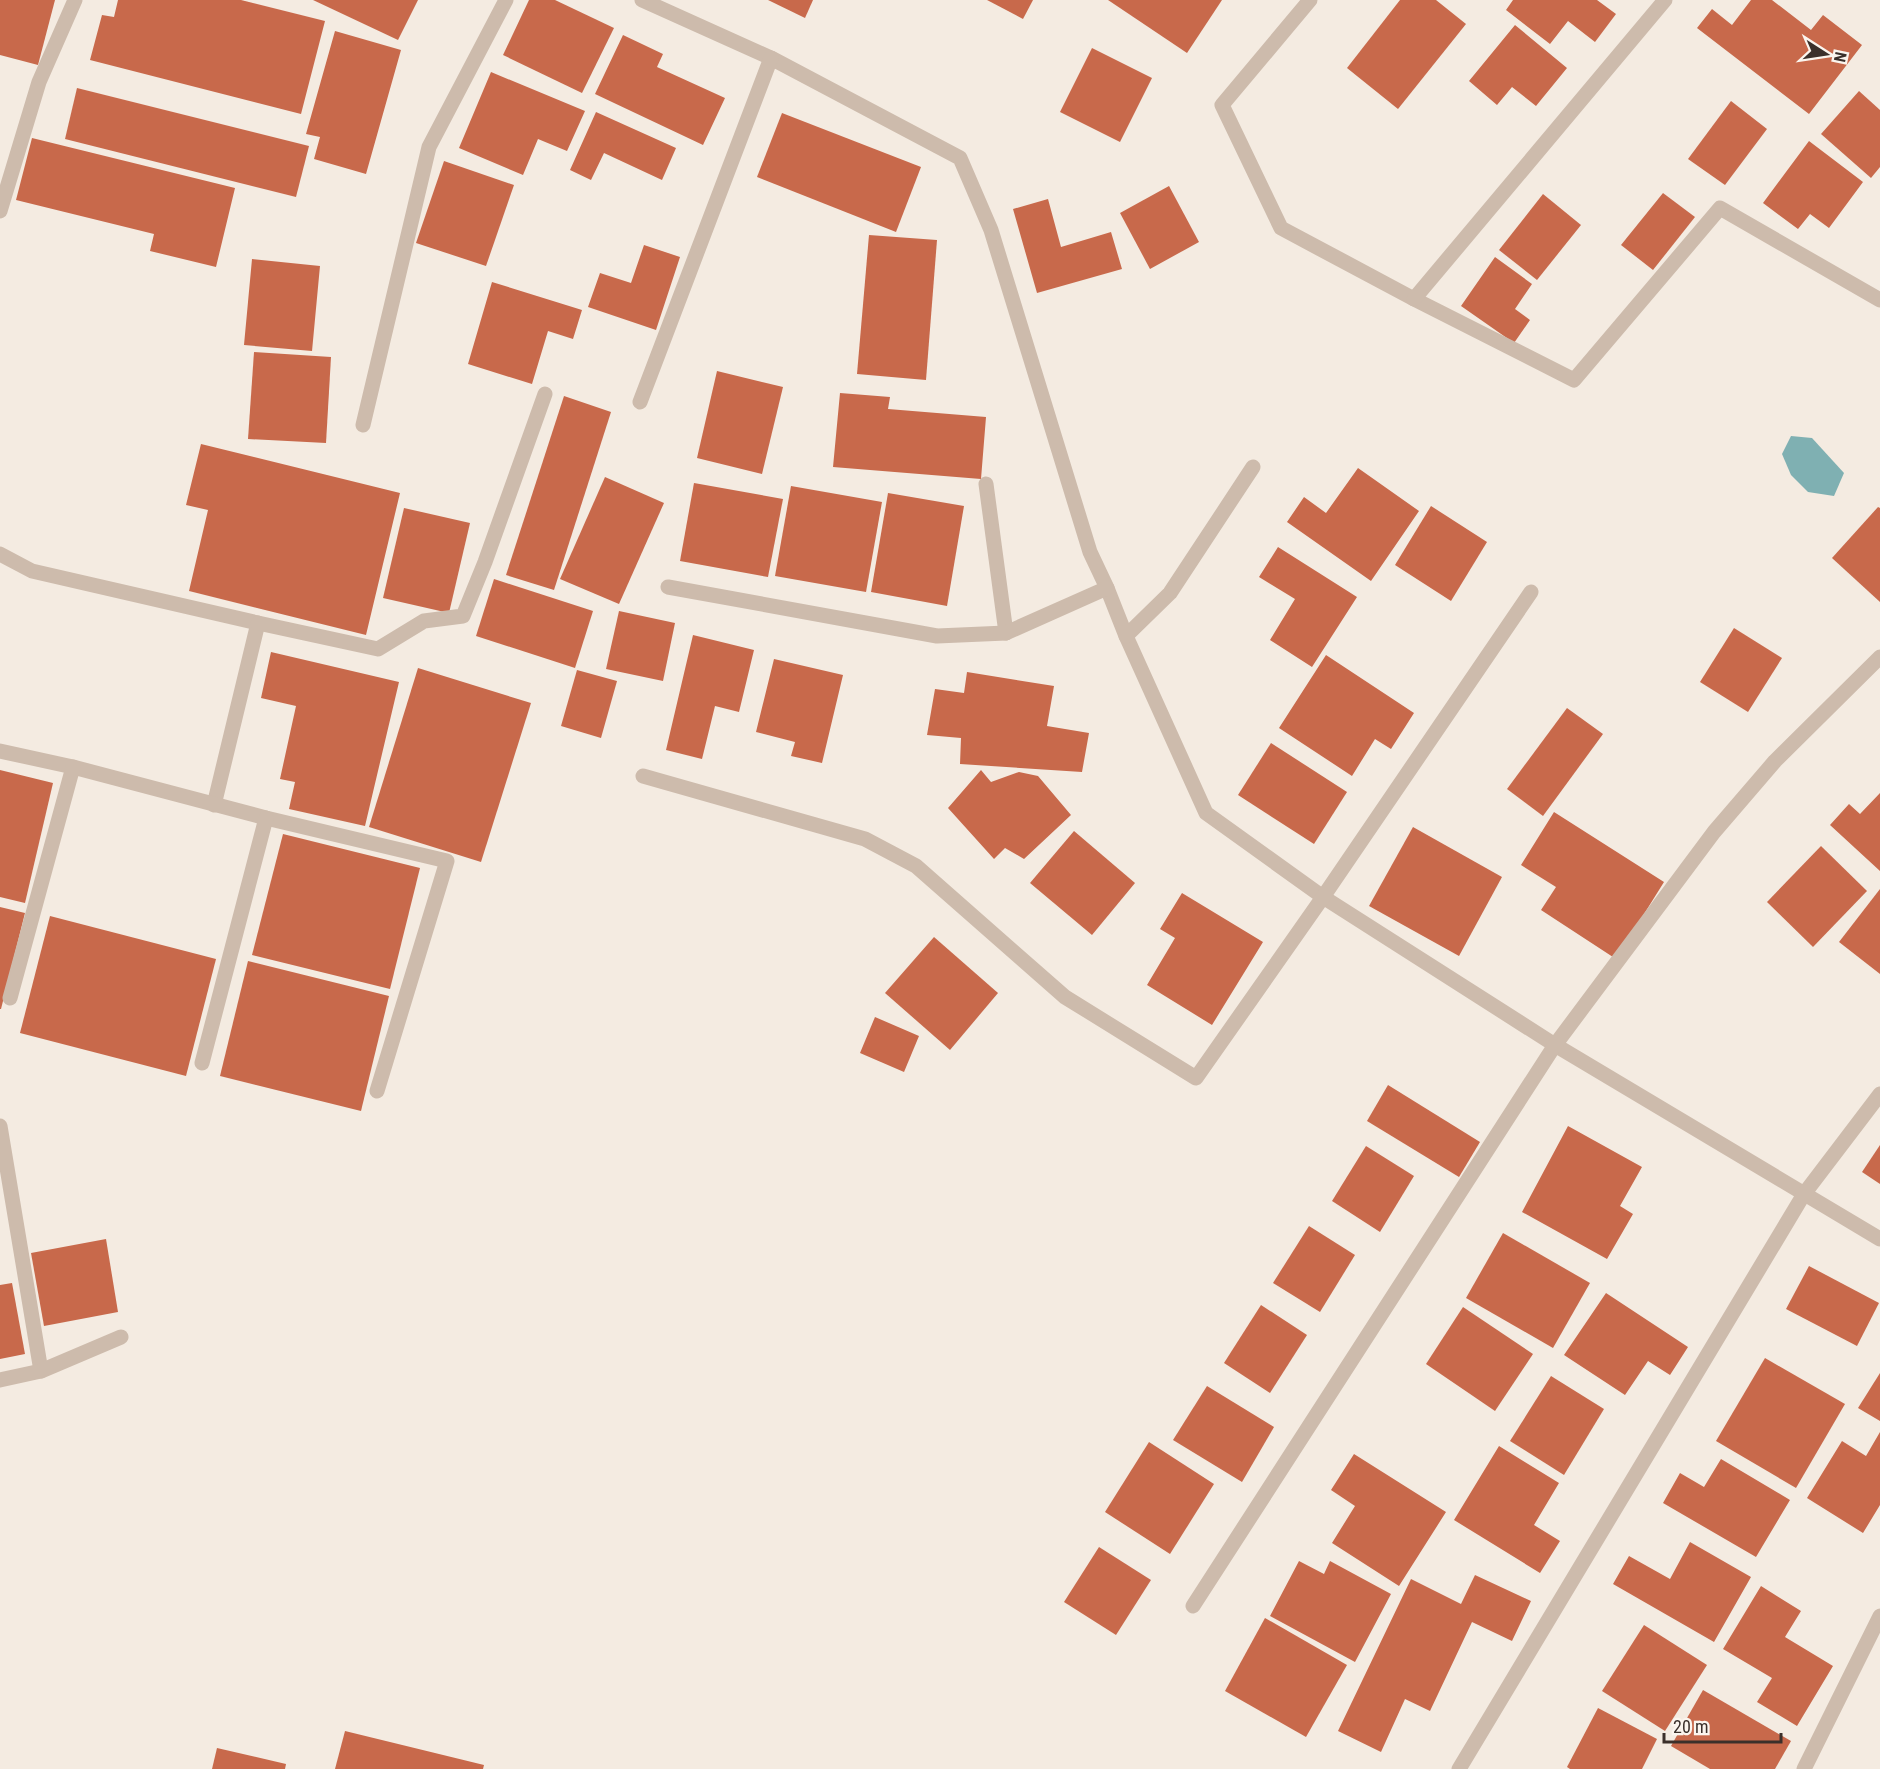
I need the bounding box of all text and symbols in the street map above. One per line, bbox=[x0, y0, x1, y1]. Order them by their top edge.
north arrow bbox=[1796, 24, 1856, 84]
text: N bbox=[1830, 50, 1850, 64]
scale bar bbox=[1664, 1706, 1781, 1744]
text: 20 m bbox=[1673, 1716, 1708, 1737]

